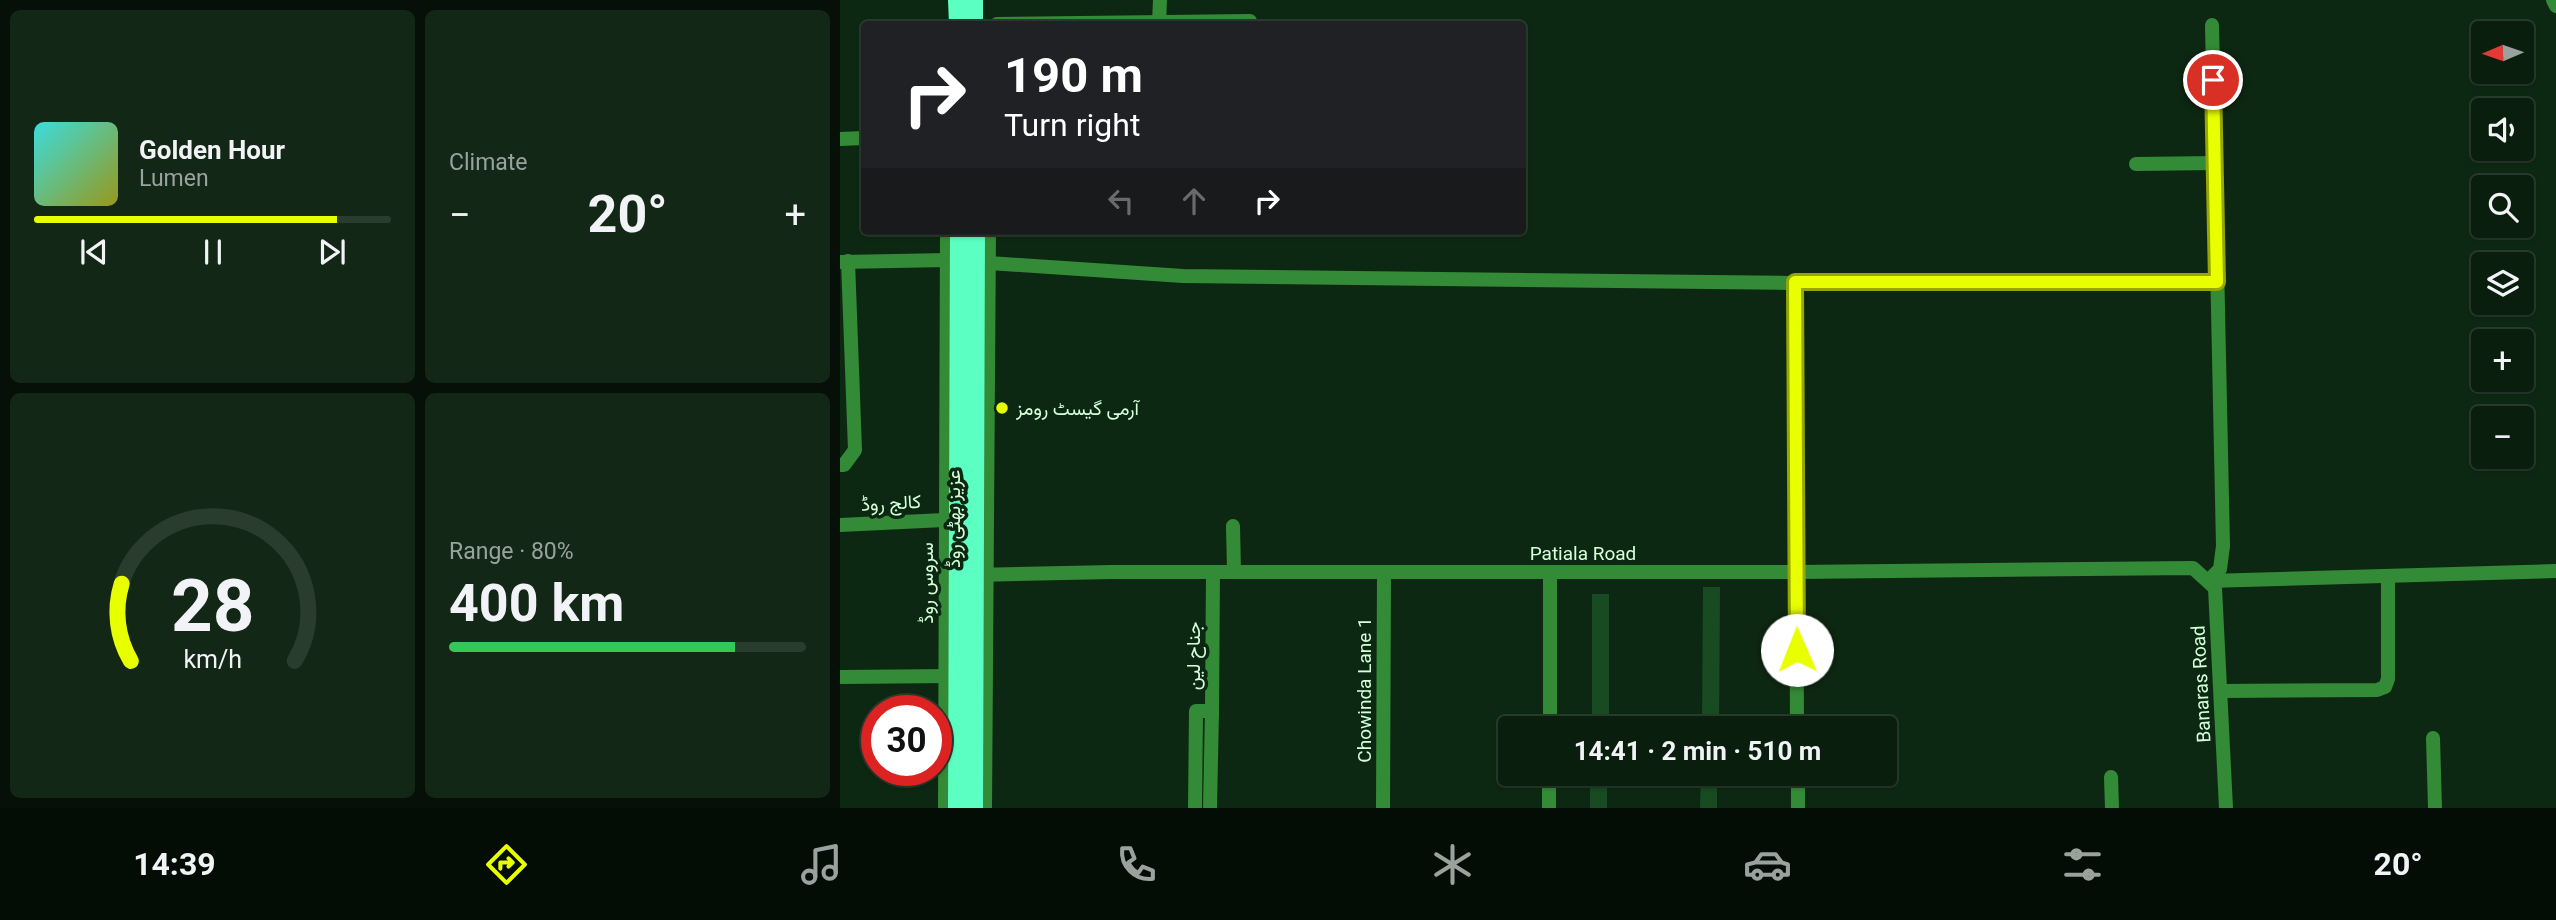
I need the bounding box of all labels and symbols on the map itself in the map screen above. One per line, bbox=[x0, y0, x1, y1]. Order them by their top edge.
north arrow bbox=[2471, 21, 2534, 84]
pin bbox=[2183, 50, 2243, 110]
place label: آرمی گیسٹ رومز bbox=[1015, 397, 1140, 420]
marker: آرمی گیسٹ رومز bbox=[994, 400, 1010, 416]
street label: عزیز بھٹی روڈ bbox=[942, 470, 965, 568]
street label: کالج روڈ bbox=[860, 490, 922, 518]
street label: سروس روڈ bbox=[915, 542, 938, 624]
street label: Patiala Road bbox=[1530, 542, 1636, 565]
position arrow bbox=[1760, 613, 1834, 687]
street label: Chowinda Lane 1 bbox=[1353, 617, 1376, 763]
street label: جناح لین bbox=[1182, 622, 1206, 690]
street label: Banaras Road bbox=[2186, 625, 2216, 743]
speed limit sign: 30 bbox=[861, 695, 952, 786]

